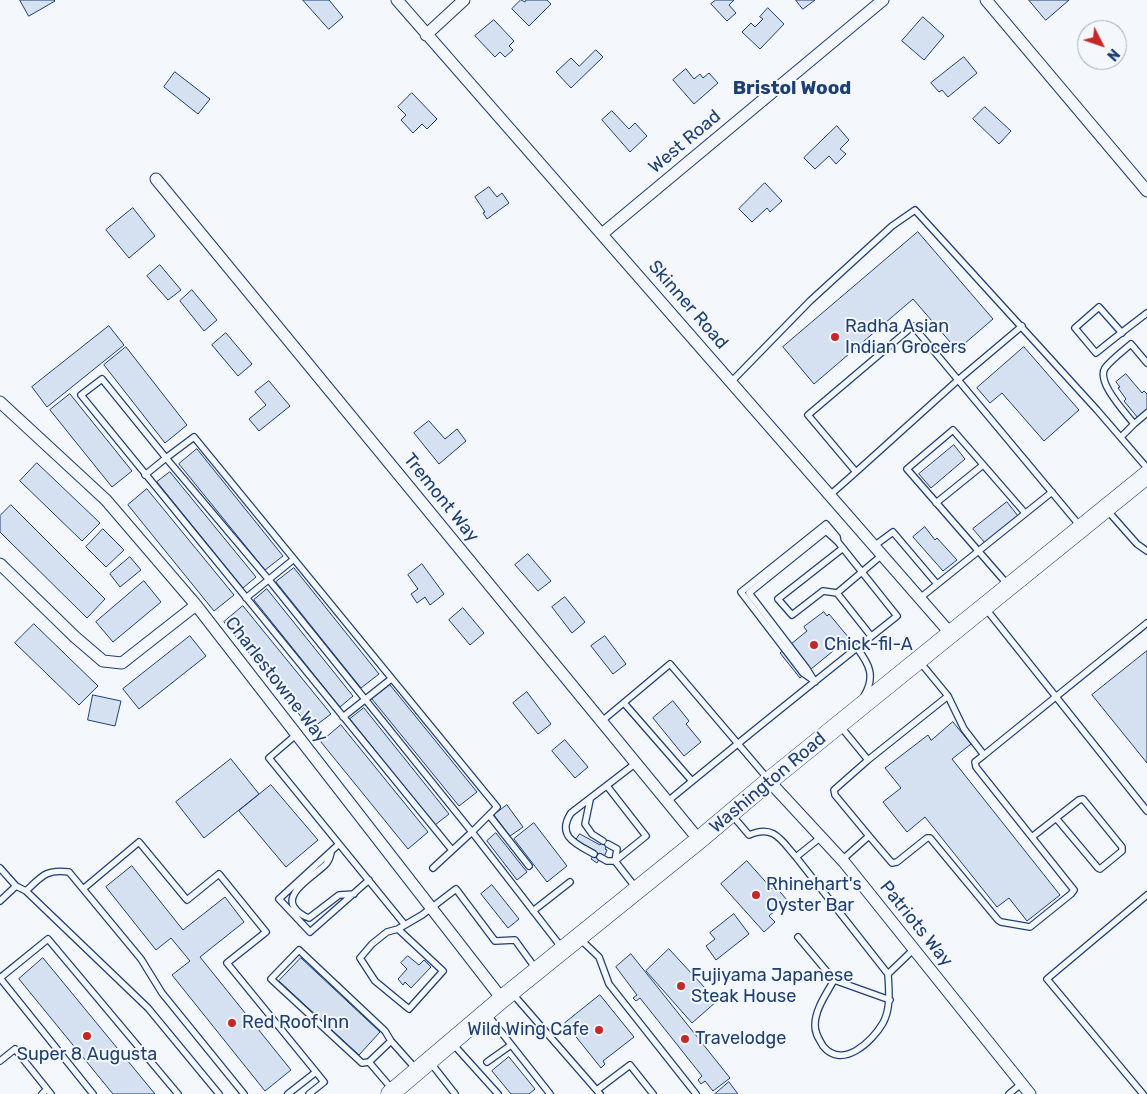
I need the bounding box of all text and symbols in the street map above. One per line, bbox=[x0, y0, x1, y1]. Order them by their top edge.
north arrow bbox=[1077, 20, 1127, 70]
text: N bbox=[1103, 45, 1123, 64]
district label: Bristol Wood bbox=[733, 78, 851, 100]
street label: West Road bbox=[645, 106, 725, 178]
street label: Skinner Road bbox=[644, 256, 732, 354]
place label: Radha Asian Indian Grocers bbox=[845, 316, 966, 358]
marker: Radha Asian Indian Grocers bbox=[829, 331, 841, 343]
street label: Tremont Way bbox=[399, 449, 483, 547]
street label: Charlestowne Way bbox=[220, 613, 332, 747]
place label: Chick-fil-A bbox=[824, 634, 913, 656]
marker: Chick-fil-A bbox=[808, 639, 820, 651]
street label: Washington Road bbox=[705, 728, 831, 838]
place label: Rhinehart's Oyster Bar bbox=[766, 874, 862, 916]
street label: Patriots Way bbox=[875, 877, 957, 971]
marker: Rhinehart's Oyster Bar bbox=[750, 889, 762, 901]
place label: Fujiyama Japanese Steak House bbox=[691, 965, 853, 1008]
marker: Fujiyama Japanese Steak House bbox=[675, 980, 687, 992]
place label: Red Roof Inn bbox=[242, 1012, 349, 1034]
marker: Red Roof Inn bbox=[226, 1017, 238, 1029]
place label: Wild Wing Cafe bbox=[467, 1019, 589, 1041]
marker: Wild Wing Cafe bbox=[593, 1024, 605, 1036]
place label: Travelodge bbox=[695, 1028, 786, 1050]
marker: Super 8 Augusta bbox=[81, 1030, 93, 1042]
marker: Travelodge bbox=[679, 1033, 691, 1045]
place label: Super 8 Augusta bbox=[17, 1044, 157, 1066]

